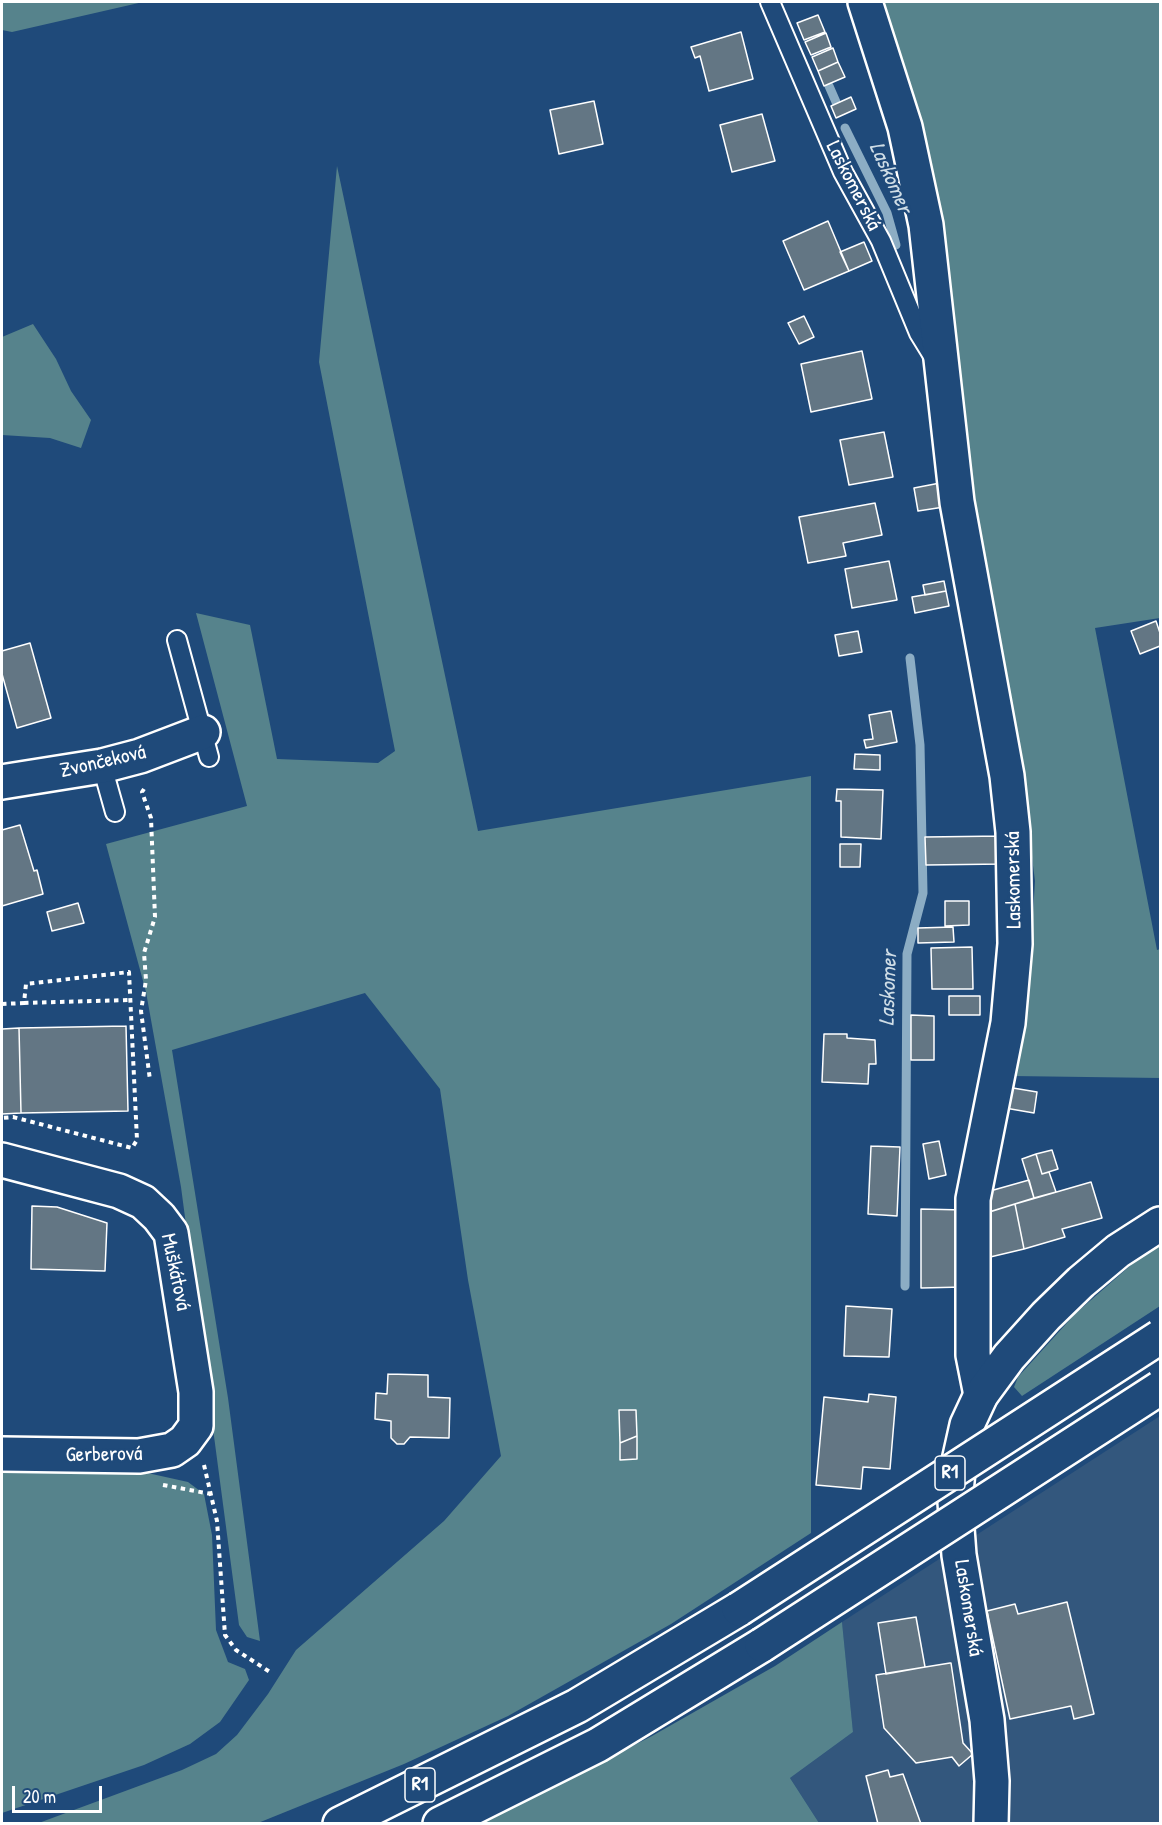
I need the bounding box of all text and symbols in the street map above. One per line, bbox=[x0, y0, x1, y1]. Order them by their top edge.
street label: Laskomerská bbox=[820, 137, 886, 235]
water label: Laskomer bbox=[863, 138, 917, 218]
street label: Zvončeková bbox=[58, 740, 148, 784]
street label: Laskomerská bbox=[1001, 831, 1027, 929]
water label: Laskomer bbox=[874, 950, 904, 1026]
street label: Muškátová bbox=[155, 1231, 195, 1313]
street label: Gerberová bbox=[65, 1442, 143, 1468]
road number: R1 bbox=[935, 1456, 965, 1490]
street label: Laskomerská bbox=[948, 1558, 988, 1658]
road number: R1 bbox=[405, 1768, 435, 1802]
scale bar bbox=[15, 1774, 105, 1812]
text: 20 m bbox=[23, 1784, 56, 1809]

